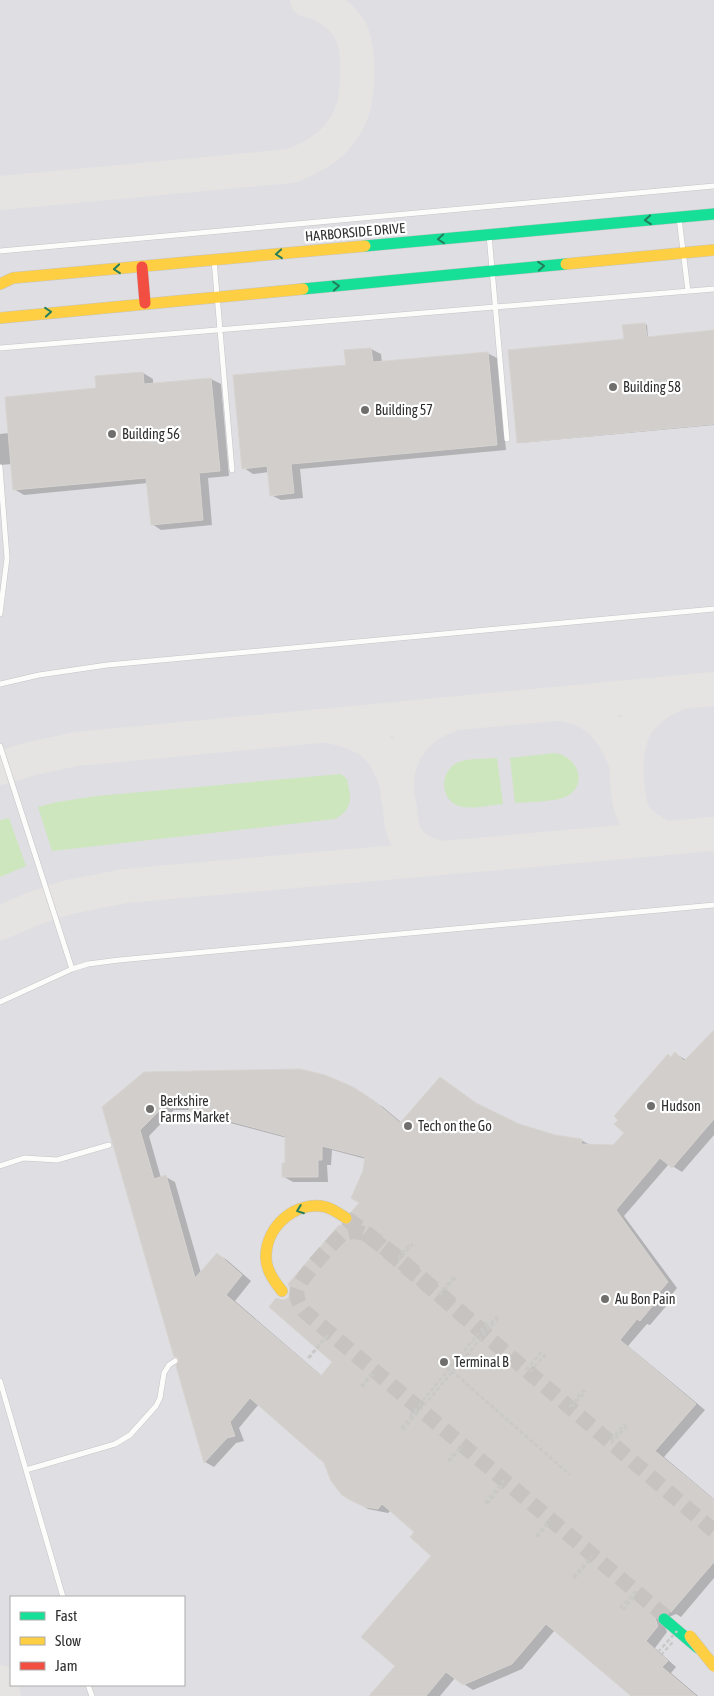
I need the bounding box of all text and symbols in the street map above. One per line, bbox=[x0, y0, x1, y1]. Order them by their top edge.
one-way arrow bbox=[644, 214, 652, 225]
street label: HARBORSIDE DRIVE bbox=[304, 220, 406, 244]
one-way arrow bbox=[436, 233, 444, 244]
one-way arrow bbox=[274, 248, 282, 259]
one-way arrow bbox=[537, 261, 545, 272]
one-way arrow bbox=[113, 263, 121, 274]
one-way arrow bbox=[332, 280, 340, 291]
one-way arrow bbox=[45, 307, 53, 318]
place label: Building 58 bbox=[623, 379, 681, 395]
marker: Building 58 bbox=[607, 381, 619, 393]
place label: Building 57 bbox=[375, 402, 433, 418]
marker: Building 57 bbox=[359, 404, 371, 416]
place label: Building 56 bbox=[122, 426, 180, 442]
marker: Building 56 bbox=[106, 428, 118, 440]
place label: Berkshire Farms Market bbox=[160, 1093, 229, 1125]
place label: Hudson bbox=[661, 1098, 701, 1114]
marker: Hudson bbox=[645, 1100, 657, 1112]
marker: Berkshire Farms Market bbox=[144, 1103, 156, 1115]
place label: Tech on the Go bbox=[418, 1118, 492, 1134]
marker: Tech on the Go bbox=[402, 1120, 414, 1132]
one-way arrow bbox=[296, 1203, 305, 1214]
place label: Au Bon Pain bbox=[615, 1291, 676, 1307]
marker: Au Bon Pain bbox=[599, 1293, 611, 1305]
place label: Terminal B bbox=[454, 1354, 509, 1370]
marker: Terminal B bbox=[438, 1356, 450, 1368]
legend bbox=[10, 1596, 185, 1686]
text: Fast bbox=[55, 1607, 77, 1624]
text: Slow bbox=[55, 1632, 81, 1649]
text: Jam bbox=[55, 1657, 78, 1674]

